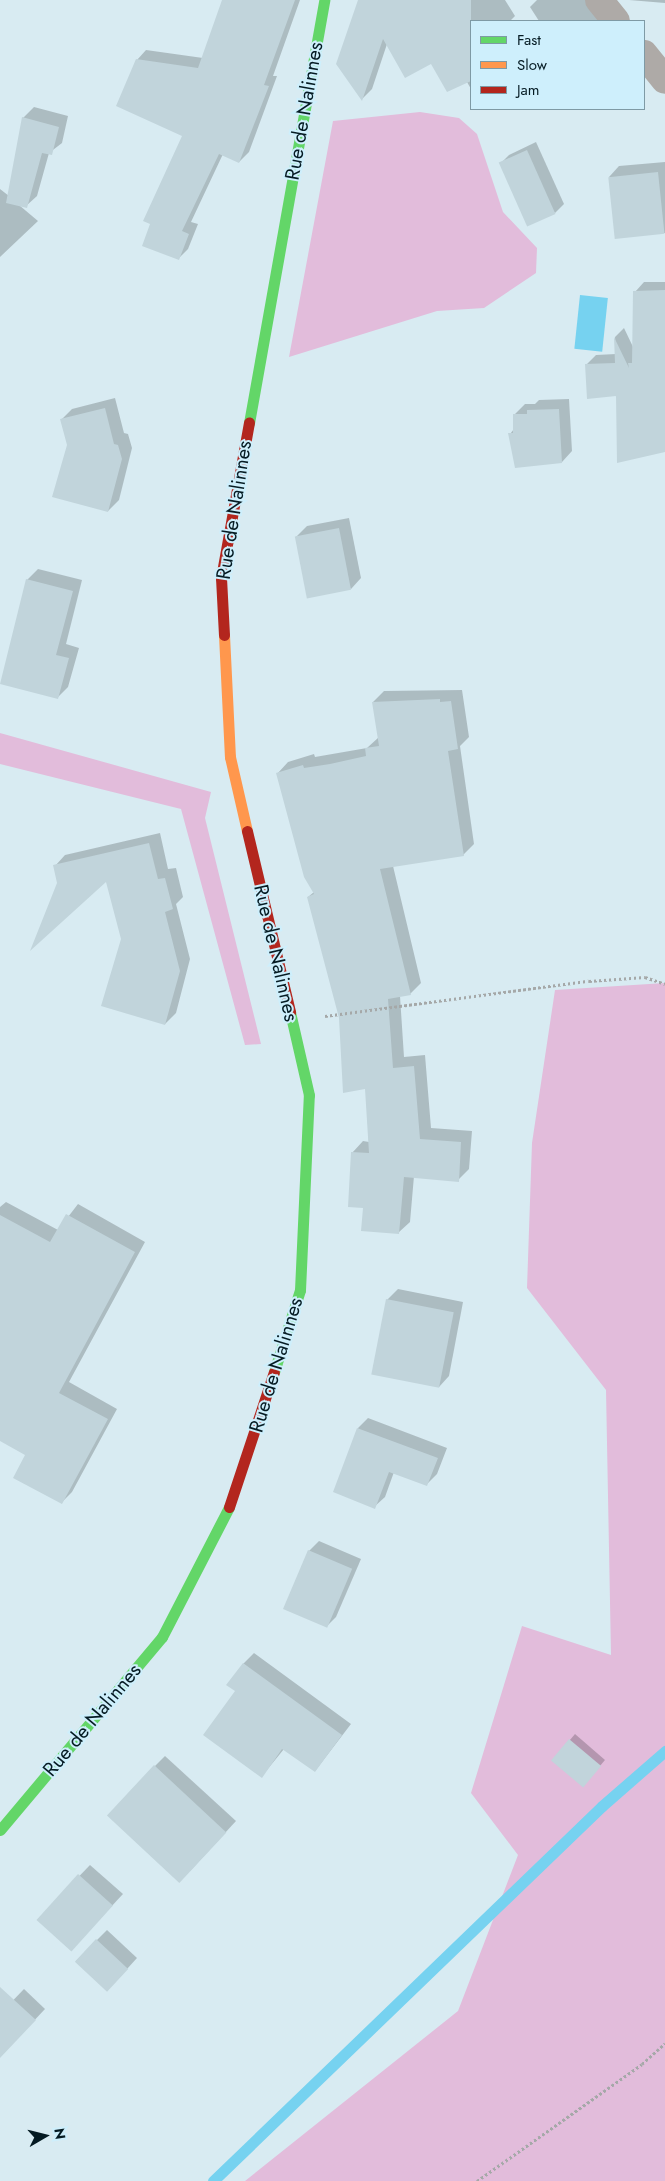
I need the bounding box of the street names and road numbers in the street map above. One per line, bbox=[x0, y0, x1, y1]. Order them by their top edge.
street label: Rue de Nalinnes bbox=[280, 40, 328, 182]
street label: Rue de Nalinnes bbox=[211, 439, 257, 581]
street label: Rue de Nalinnes bbox=[249, 882, 303, 1024]
street label: Rue de Nalinnes bbox=[244, 1295, 308, 1435]
street label: Rue de Nalinnes bbox=[38, 1659, 146, 1781]

